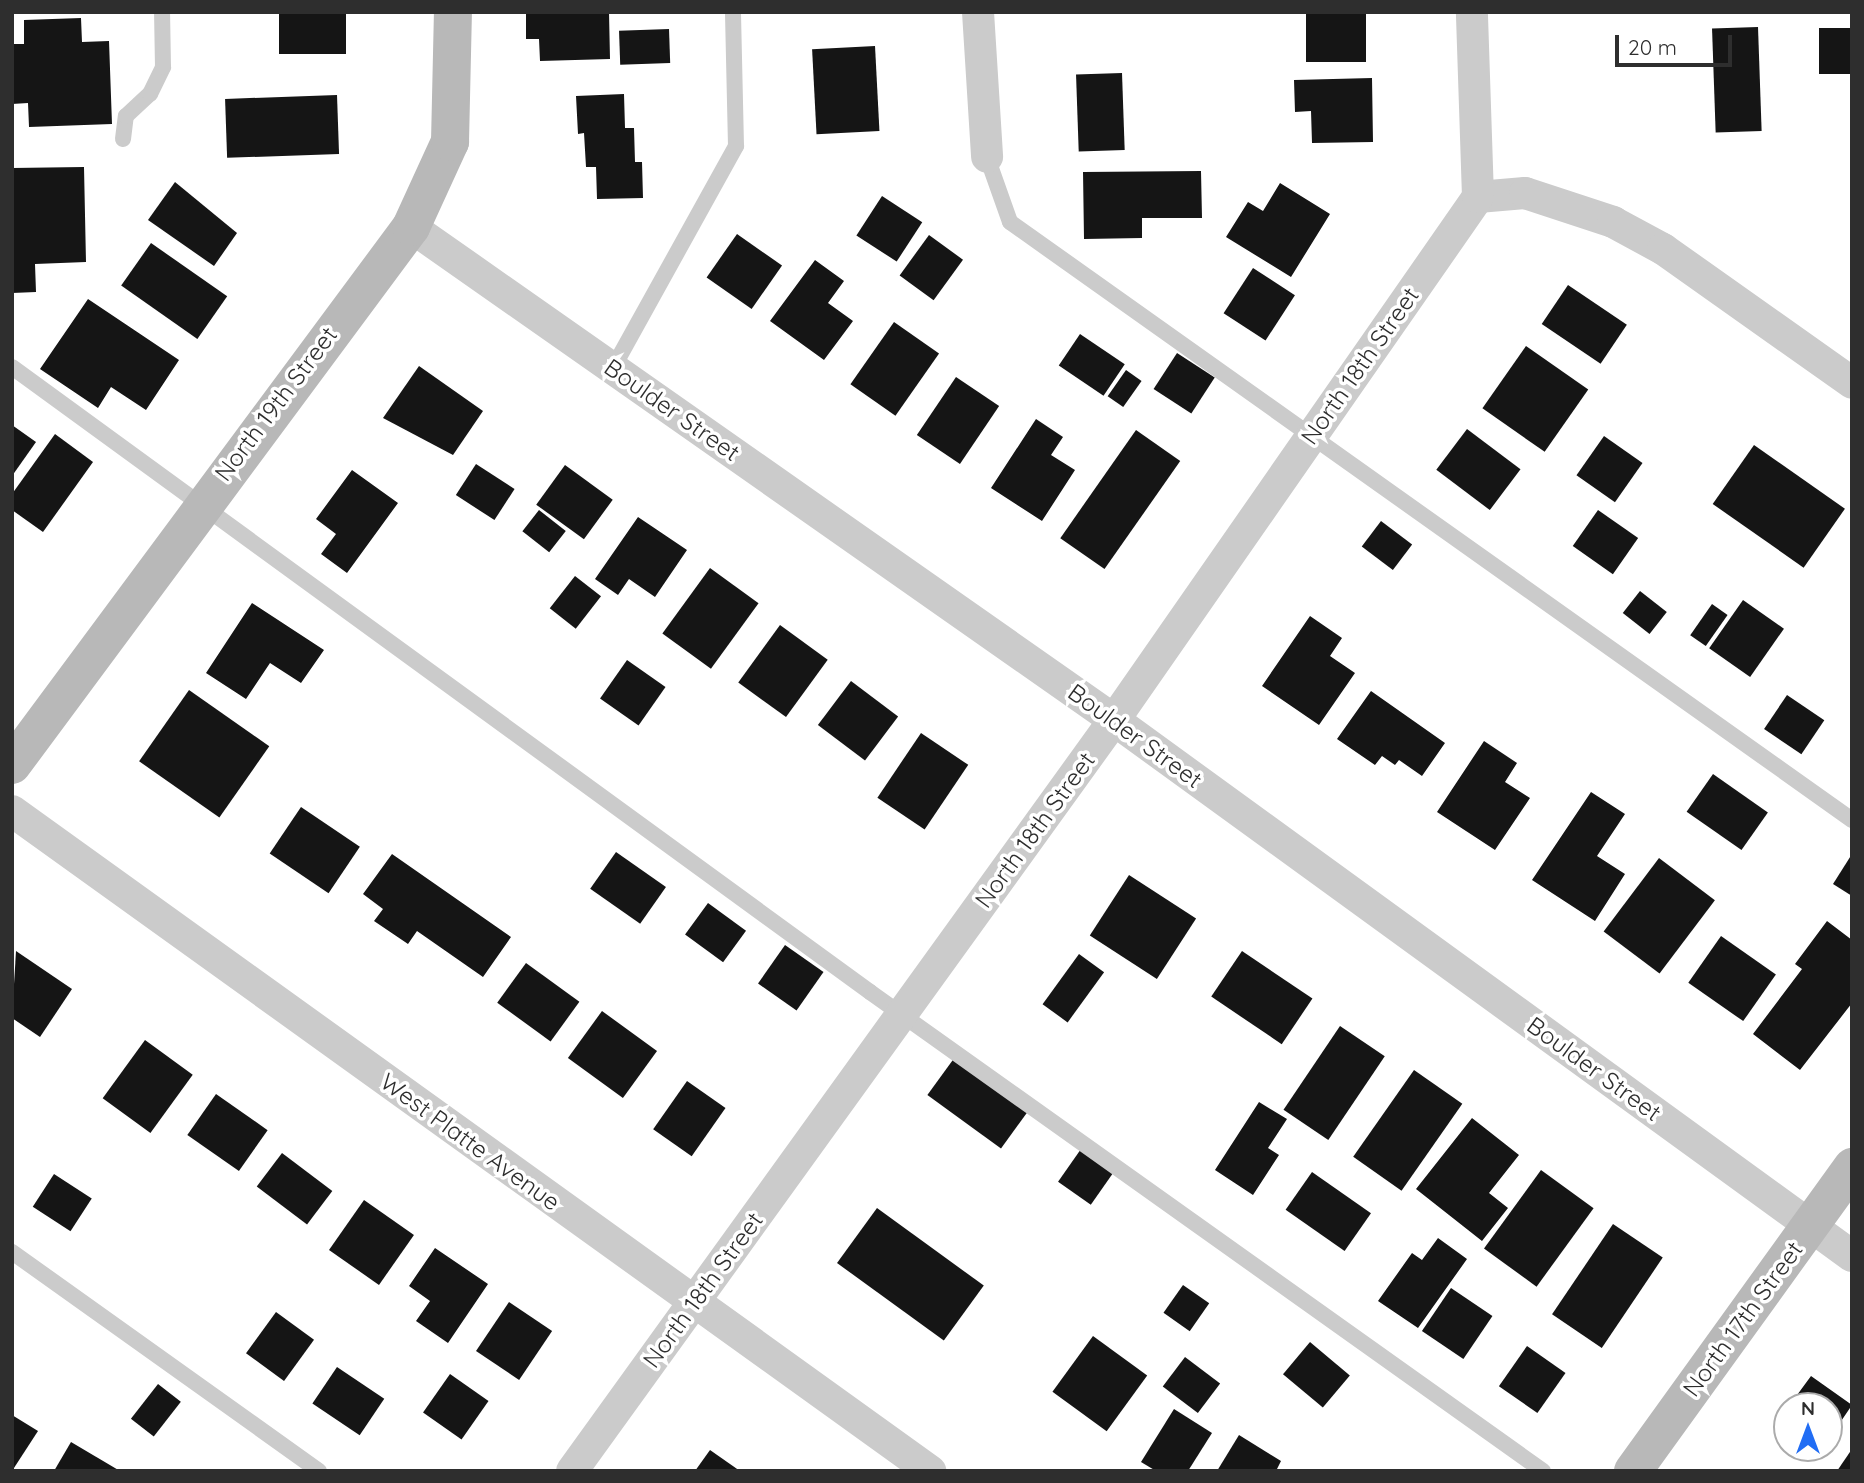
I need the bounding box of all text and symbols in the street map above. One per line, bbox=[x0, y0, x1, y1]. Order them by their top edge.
scale bar bbox=[1619, 21, 1736, 65]
text: 20 m bbox=[1628, 34, 1677, 60]
street label: North 18th Street bbox=[1295, 282, 1425, 450]
street label: North 19th Street bbox=[209, 321, 343, 487]
street label: Boulder Street bbox=[599, 353, 745, 467]
street label: Boulder Street bbox=[1062, 678, 1208, 794]
street label: North 18th Street bbox=[969, 747, 1101, 913]
street label: Boulder Street bbox=[1521, 1011, 1667, 1127]
street label: West Platte Avenue bbox=[375, 1067, 565, 1217]
street label: North 18th Street bbox=[637, 1207, 769, 1373]
street label: North 17th Street bbox=[1677, 1236, 1809, 1402]
north arrow bbox=[1773, 1392, 1843, 1462]
text: N bbox=[1801, 1396, 1815, 1420]

